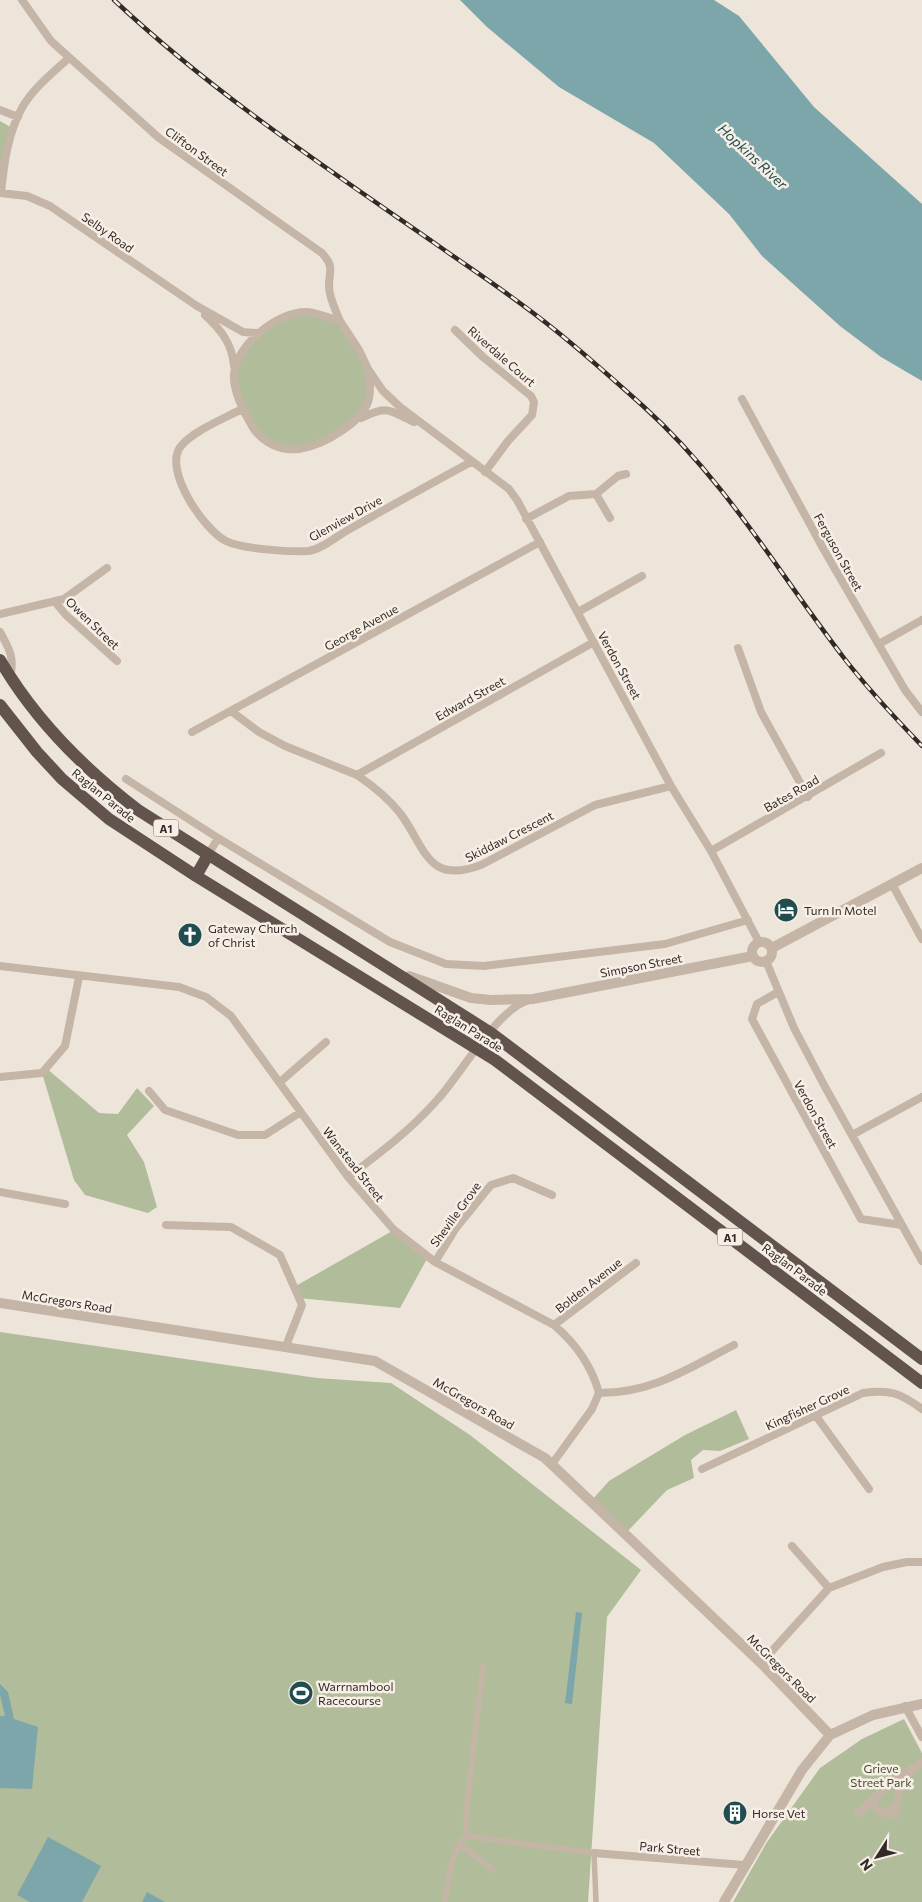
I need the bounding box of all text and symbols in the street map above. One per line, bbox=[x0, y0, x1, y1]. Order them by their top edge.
water label: Hopkins River bbox=[715, 120, 791, 193]
street label: Clifton Street bbox=[163, 124, 231, 179]
street label: Selby Road bbox=[79, 209, 137, 255]
street label: Riverdale Court bbox=[465, 323, 539, 389]
street label: Glenview Drive bbox=[306, 492, 384, 544]
street label: Ferguson Street bbox=[812, 511, 866, 593]
street label: Owen Street bbox=[63, 594, 123, 652]
street label: George Avenue bbox=[322, 601, 400, 653]
street label: Verdon Street bbox=[596, 629, 644, 701]
street label: Edward Street bbox=[433, 673, 507, 723]
street label: Raglan Parade bbox=[70, 765, 138, 825]
street label: Bates Road bbox=[761, 772, 821, 814]
street label: Skiddaw Crescent bbox=[463, 808, 556, 864]
road number: A1 bbox=[154, 820, 178, 836]
hotel icon: Turn In Motel bbox=[773, 897, 799, 923]
place label: Turn In Motel bbox=[804, 903, 877, 917]
place label: Gateway Church of Christ bbox=[208, 921, 297, 949]
church icon: Gateway Church of Christ bbox=[177, 922, 203, 948]
street label: Simpson Street bbox=[599, 950, 683, 980]
street label: Raglan Parade bbox=[433, 1002, 505, 1054]
street label: Verdon Street bbox=[792, 1078, 840, 1150]
street label: Wanstead Street bbox=[321, 1124, 388, 1204]
street label: Sheville Grove bbox=[427, 1179, 483, 1249]
road number: A1 bbox=[718, 1228, 742, 1246]
street label: Raglan Parade bbox=[760, 1240, 830, 1298]
street label: Bolden Avenue bbox=[552, 1255, 624, 1315]
street label: McGregors Road bbox=[21, 1287, 113, 1315]
street label: McGregors Road bbox=[431, 1374, 517, 1432]
street label: Kingfisher Grove bbox=[763, 1381, 851, 1433]
street label: McGregors Road bbox=[745, 1631, 819, 1705]
place label: Warrnambool Racecourse bbox=[318, 1679, 394, 1707]
sports icon: Warrnambool Racecourse bbox=[288, 1680, 314, 1706]
park label: Grieve Street Park bbox=[850, 1761, 912, 1789]
building icon: Horse Vet bbox=[722, 1800, 748, 1826]
place label: Horse Vet bbox=[752, 1806, 805, 1820]
north arrow bbox=[852, 1832, 902, 1882]
street label: Park Street bbox=[639, 1838, 701, 1858]
text: N bbox=[856, 1856, 876, 1874]

